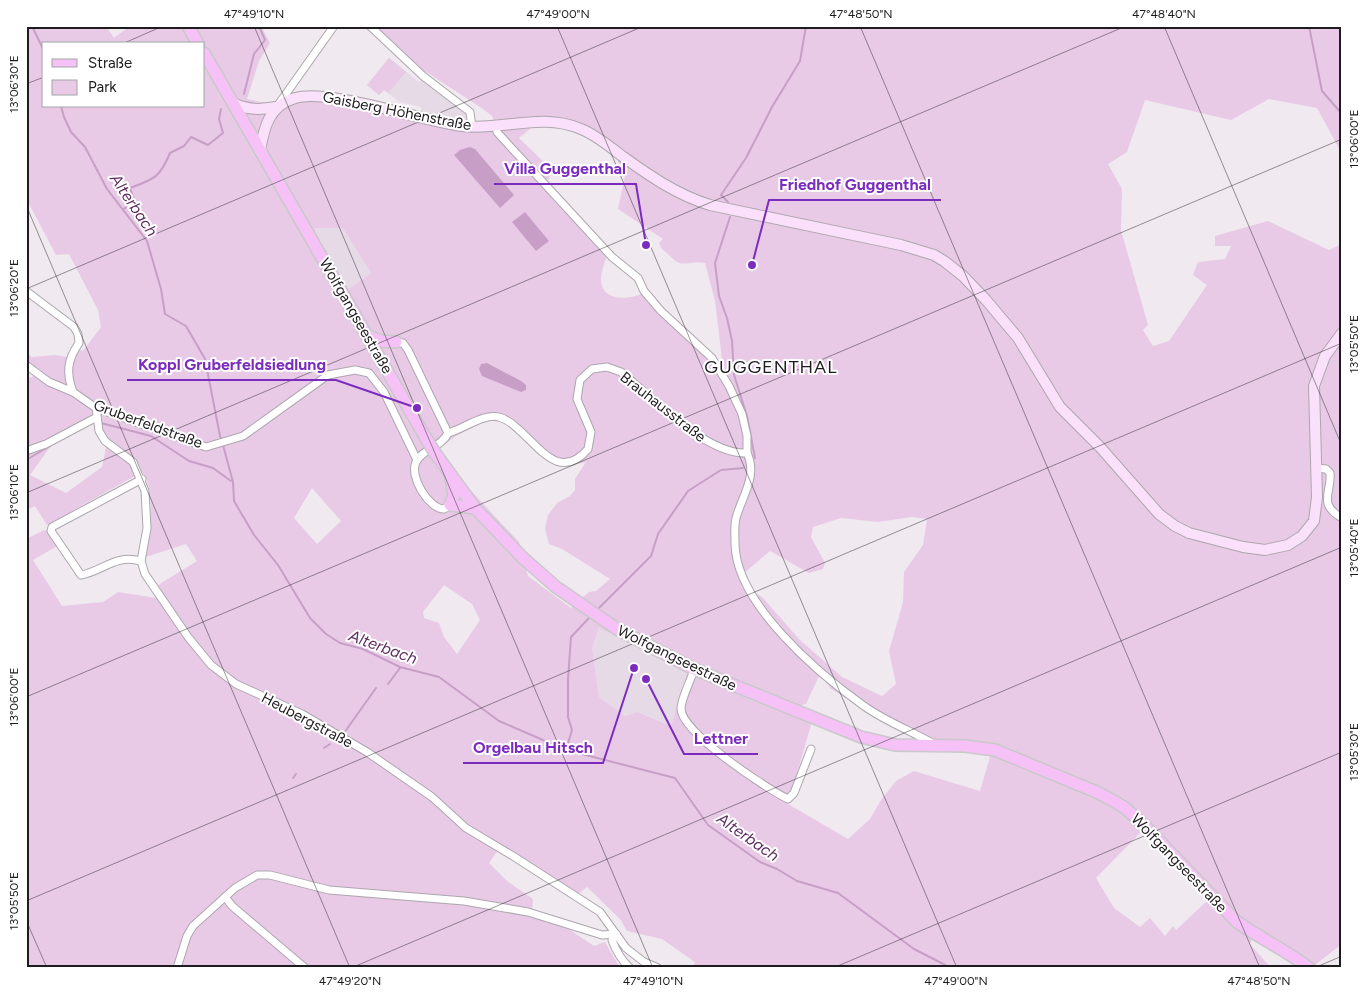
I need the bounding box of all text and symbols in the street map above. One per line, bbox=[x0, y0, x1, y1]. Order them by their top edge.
text: 47°49'10"N bbox=[224, 7, 284, 21]
text: 47°49'00"N bbox=[526, 7, 590, 21]
text: 47°48'50"N bbox=[829, 7, 893, 21]
text: 47°48'40"N bbox=[1132, 7, 1196, 21]
legend bbox=[42, 42, 205, 108]
text: Straße bbox=[88, 54, 132, 72]
text: 13°06'30"E bbox=[7, 55, 21, 113]
text: Park bbox=[88, 78, 117, 96]
street label: Gaisberg Höhenstraße bbox=[321, 88, 473, 134]
text: 13°06'00"E bbox=[1347, 109, 1361, 169]
callout: Villa Guggenthal bbox=[494, 153, 636, 184]
text: Villa Guggenthal bbox=[504, 159, 626, 178]
water label: Alterbach bbox=[106, 169, 162, 240]
callout: Friedhof Guggenthal bbox=[769, 169, 941, 200]
text: Friedhof Guggenthal bbox=[779, 175, 931, 194]
street label: Wolfgangseestraße bbox=[316, 255, 396, 377]
text: 13°06'20"E bbox=[7, 259, 21, 317]
text: 13°05'50"E bbox=[1347, 315, 1361, 373]
callout: Koppl Gruberfeldsiedlung bbox=[127, 349, 336, 380]
text: Koppl Gruberfeldsiedlung bbox=[138, 355, 326, 374]
district label: GUGGENTHAL bbox=[704, 356, 838, 378]
street label: Brauhausstraße bbox=[617, 368, 709, 446]
street label: Gruberfeldstraße bbox=[91, 396, 205, 452]
text: 13°06'10"E bbox=[7, 464, 21, 520]
text: 13°05'40"E bbox=[1347, 519, 1361, 578]
street label: Wolfgangseestraße bbox=[614, 621, 740, 695]
water label: Alterbach bbox=[345, 626, 420, 668]
text: 13°06'00"E bbox=[7, 667, 21, 727]
street label: Heubergstraße bbox=[258, 688, 356, 752]
callout: Lettner bbox=[684, 723, 758, 754]
text: 13°05'30"E bbox=[1347, 723, 1361, 781]
text: Lettner bbox=[694, 729, 748, 748]
callout: Orgelbau Hitsch bbox=[463, 732, 603, 763]
text: Orgelbau Hitsch bbox=[473, 738, 593, 757]
water label: Alterbach bbox=[713, 808, 783, 865]
street label: Wolfgangseestraße bbox=[1127, 810, 1231, 916]
text: 13°05'50"E bbox=[7, 872, 21, 930]
text: 47°49'20"N bbox=[319, 974, 381, 988]
text: 47°49'10"N bbox=[623, 974, 683, 988]
text: 47°49'00"N bbox=[924, 974, 988, 988]
text: 47°48'50"N bbox=[1227, 974, 1291, 988]

